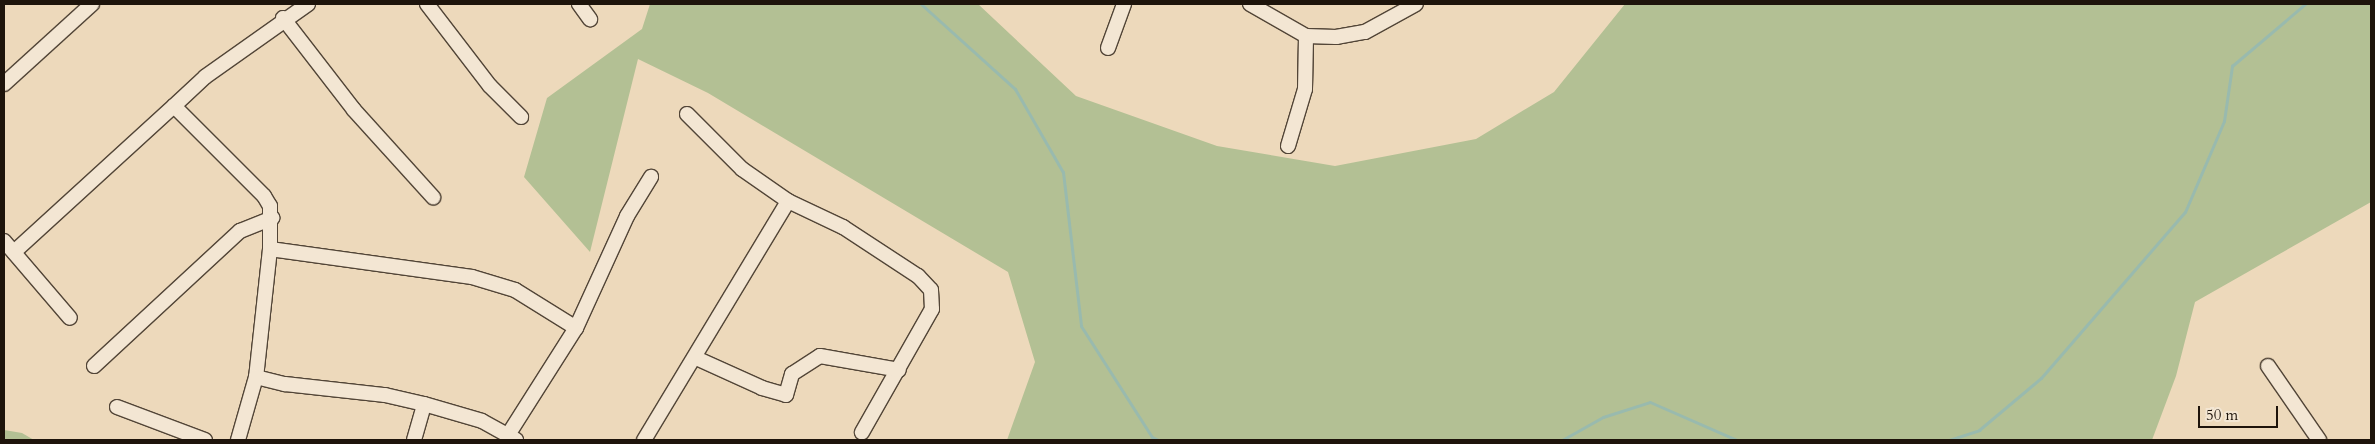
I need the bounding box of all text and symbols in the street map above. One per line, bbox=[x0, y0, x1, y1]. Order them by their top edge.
scale bar bbox=[2200, 396, 2280, 428]
text: 50 m bbox=[2206, 405, 2238, 425]

